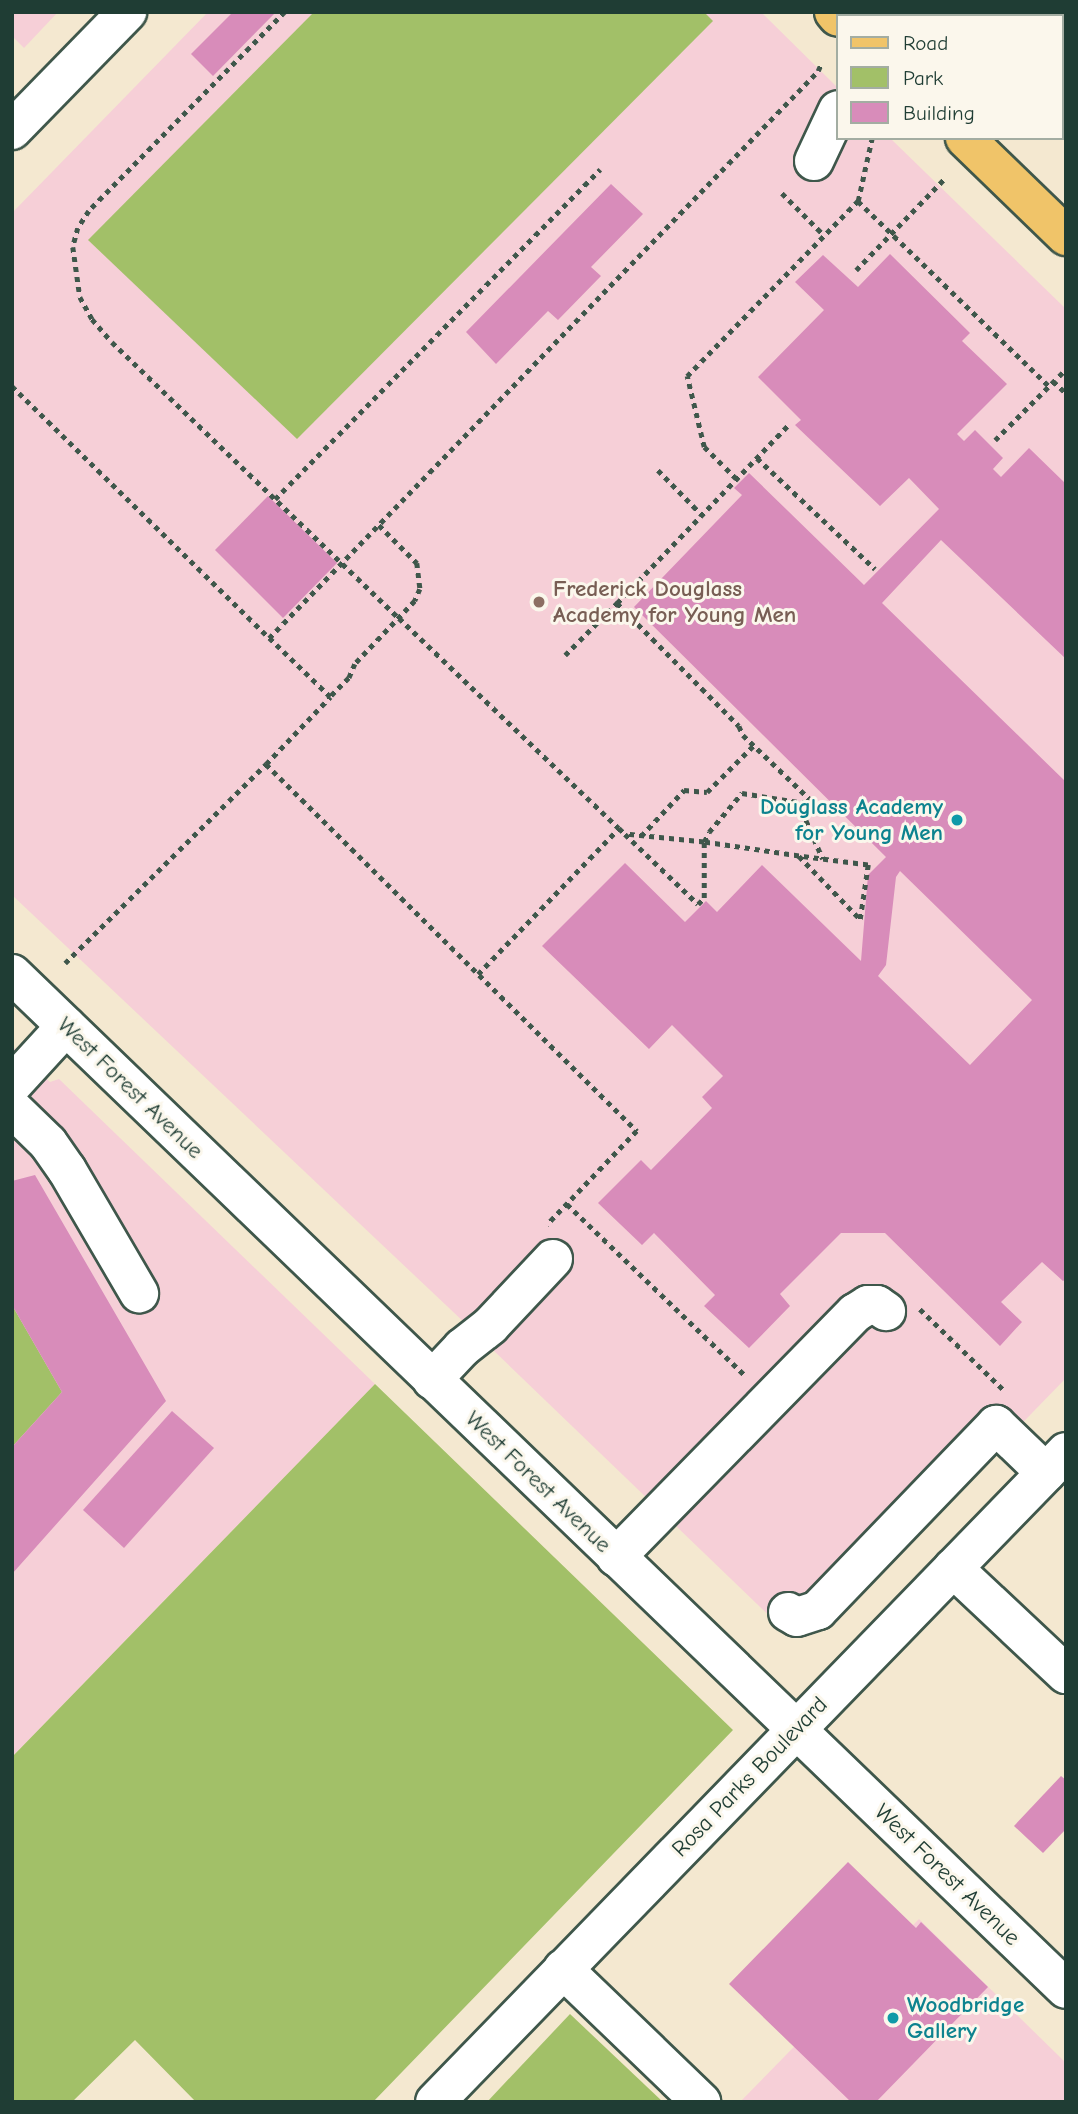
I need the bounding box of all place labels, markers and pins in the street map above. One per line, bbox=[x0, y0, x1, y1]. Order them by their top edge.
place label: Frederick Douglass Academy for Young Men bbox=[553, 575, 796, 629]
marker: Frederick Douglass Academy for Young Men bbox=[531, 594, 547, 610]
place label: Douglass Academy for Young Men bbox=[760, 793, 943, 847]
marker: Douglass Academy for Young Men bbox=[949, 812, 965, 828]
place label: Woodbridge Gallery bbox=[907, 1991, 1024, 2045]
marker: Woodbridge Gallery bbox=[885, 2010, 901, 2026]

